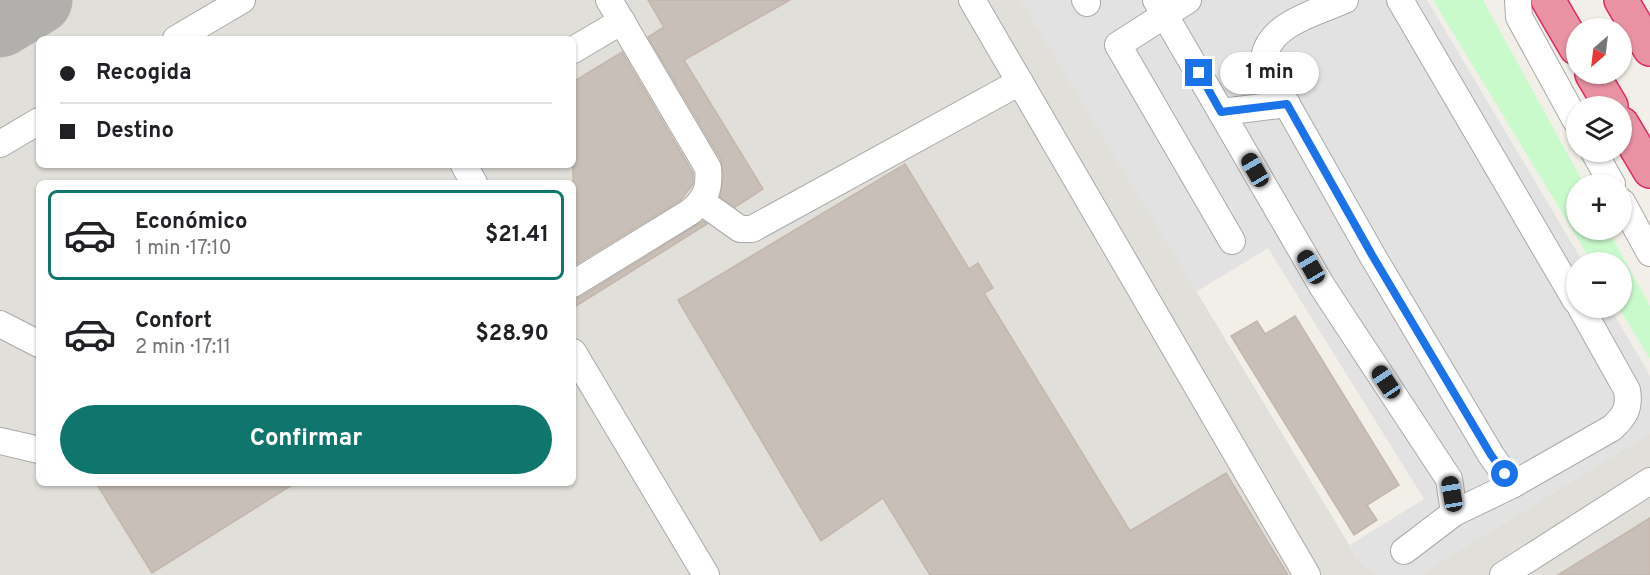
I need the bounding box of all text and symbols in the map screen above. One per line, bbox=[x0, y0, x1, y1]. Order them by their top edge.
north arrow bbox=[1566, 18, 1632, 84]
map controls bbox=[1566, 18, 1632, 318]
callout: 1 min bbox=[1220, 52, 1319, 94]
route end bbox=[1185, 59, 1212, 86]
text: Recogida bbox=[96, 60, 191, 87]
text: 1 min bbox=[1245, 60, 1294, 86]
button: layers bbox=[1566, 96, 1632, 162]
text: Destino bbox=[96, 118, 174, 145]
car bbox=[1238, 150, 1272, 190]
button: + bbox=[1566, 174, 1632, 240]
icon: car bbox=[63, 208, 117, 262]
text: Económico bbox=[135, 209, 248, 236]
text: $21.41 bbox=[485, 222, 549, 249]
text: 1 min · 17:10 bbox=[135, 236, 232, 262]
car bbox=[1294, 247, 1328, 287]
button: − bbox=[1566, 252, 1632, 318]
icon: car bbox=[63, 307, 117, 361]
text: Confort bbox=[135, 308, 212, 335]
text: $28.90 bbox=[476, 321, 549, 348]
text: 2 min · 17:11 bbox=[135, 335, 231, 361]
car bbox=[1368, 362, 1404, 402]
button: Confirmar bbox=[60, 405, 552, 474]
route start bbox=[1491, 460, 1518, 487]
car bbox=[1440, 475, 1464, 513]

